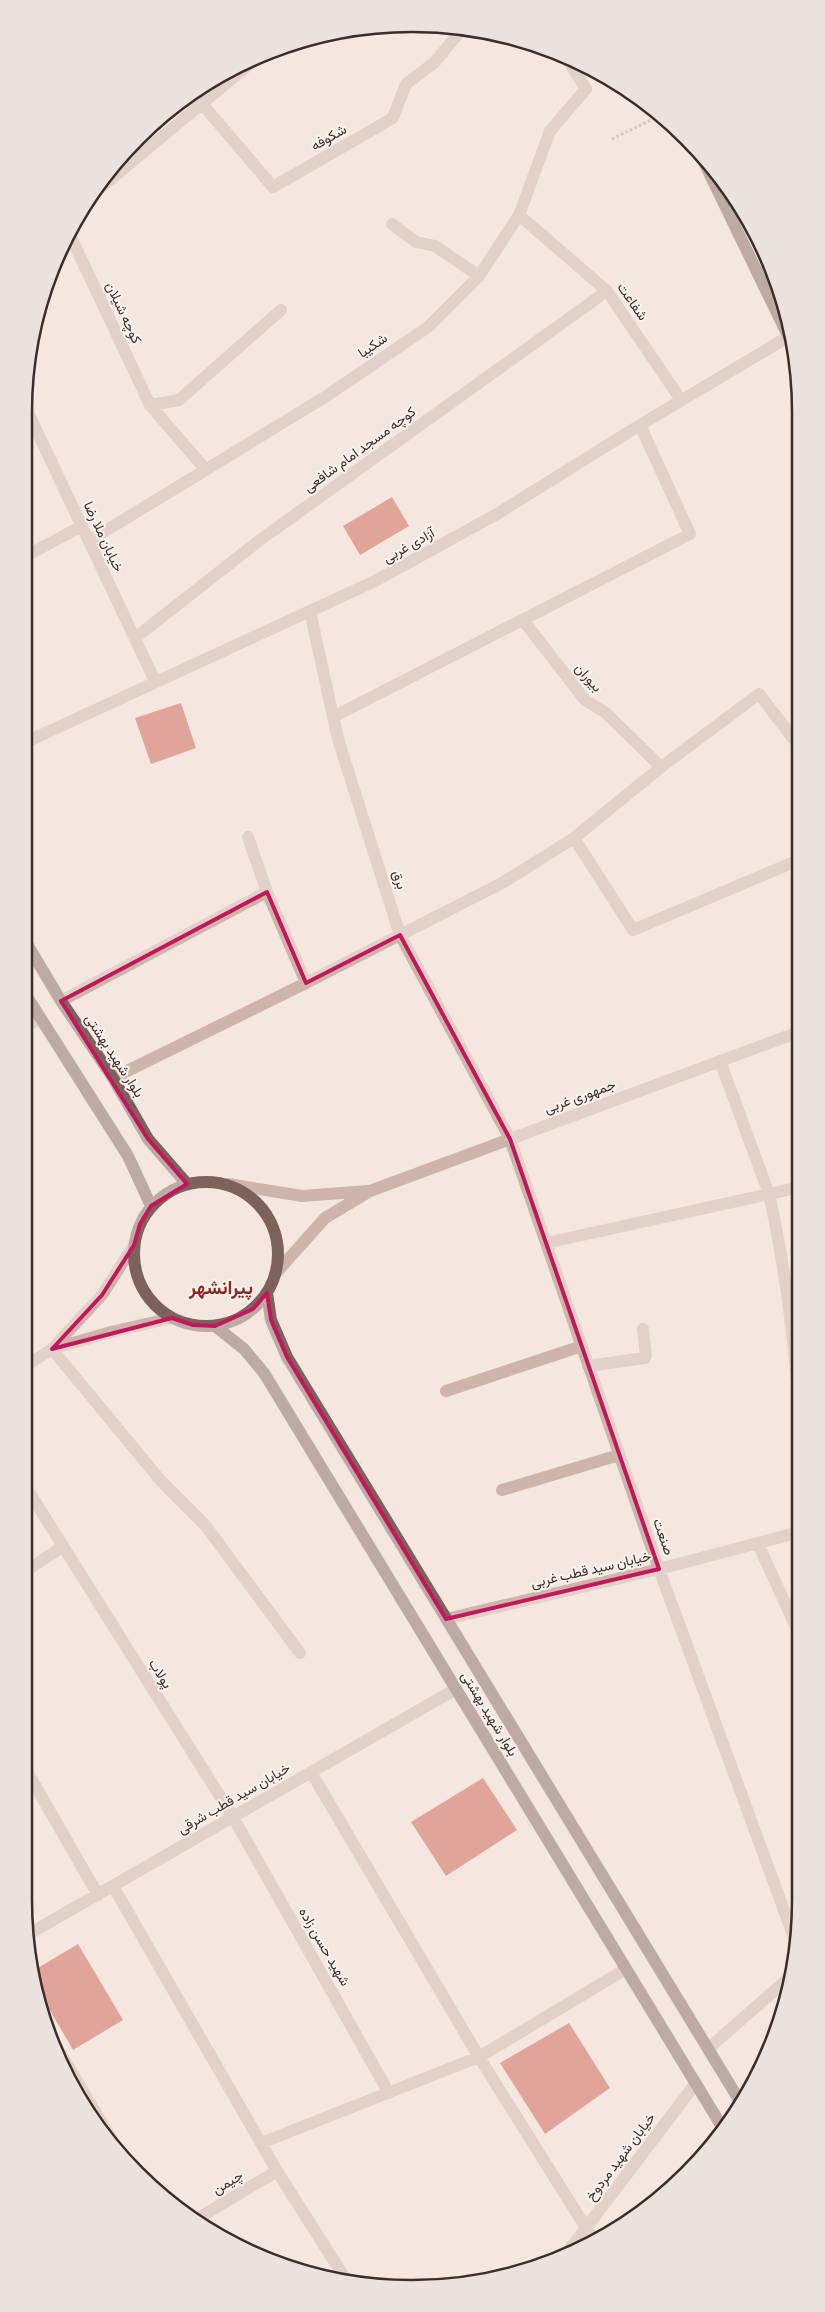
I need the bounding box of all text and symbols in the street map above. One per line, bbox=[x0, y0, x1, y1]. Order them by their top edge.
street label: شکوفه bbox=[308, 120, 350, 156]
street label: کوچه شیلان bbox=[100, 279, 146, 347]
street label: شفاعت bbox=[612, 279, 652, 325]
street label: شکیبا bbox=[354, 329, 392, 363]
street label: کوچه مسجد امام شافعی bbox=[300, 402, 420, 498]
street label: خیابان ملا رضا bbox=[78, 498, 128, 576]
street label: آزادی غربی bbox=[379, 523, 440, 568]
street label: بیوران bbox=[570, 659, 606, 697]
street label: برق bbox=[387, 868, 411, 892]
street label: بلوار شهید بهشتی bbox=[79, 1010, 149, 1102]
street label: جمهوری غربی bbox=[541, 1075, 619, 1119]
district label: پیرانشهر bbox=[188, 1275, 253, 1302]
street label: صنعت bbox=[647, 1516, 679, 1558]
street label: خیابان سید قطب غربی bbox=[529, 1546, 653, 1594]
street label: پولاب bbox=[143, 1655, 177, 1693]
street label: بلوار شهید بهشتی bbox=[456, 1668, 522, 1760]
street label: خیابان سید قطب شرقی bbox=[174, 1759, 294, 1839]
street label: شهید حسن زاده bbox=[293, 1904, 355, 1990]
street label: خیابان شهید مردوخ bbox=[581, 2109, 661, 2205]
street label: چیمن bbox=[209, 2166, 247, 2200]

